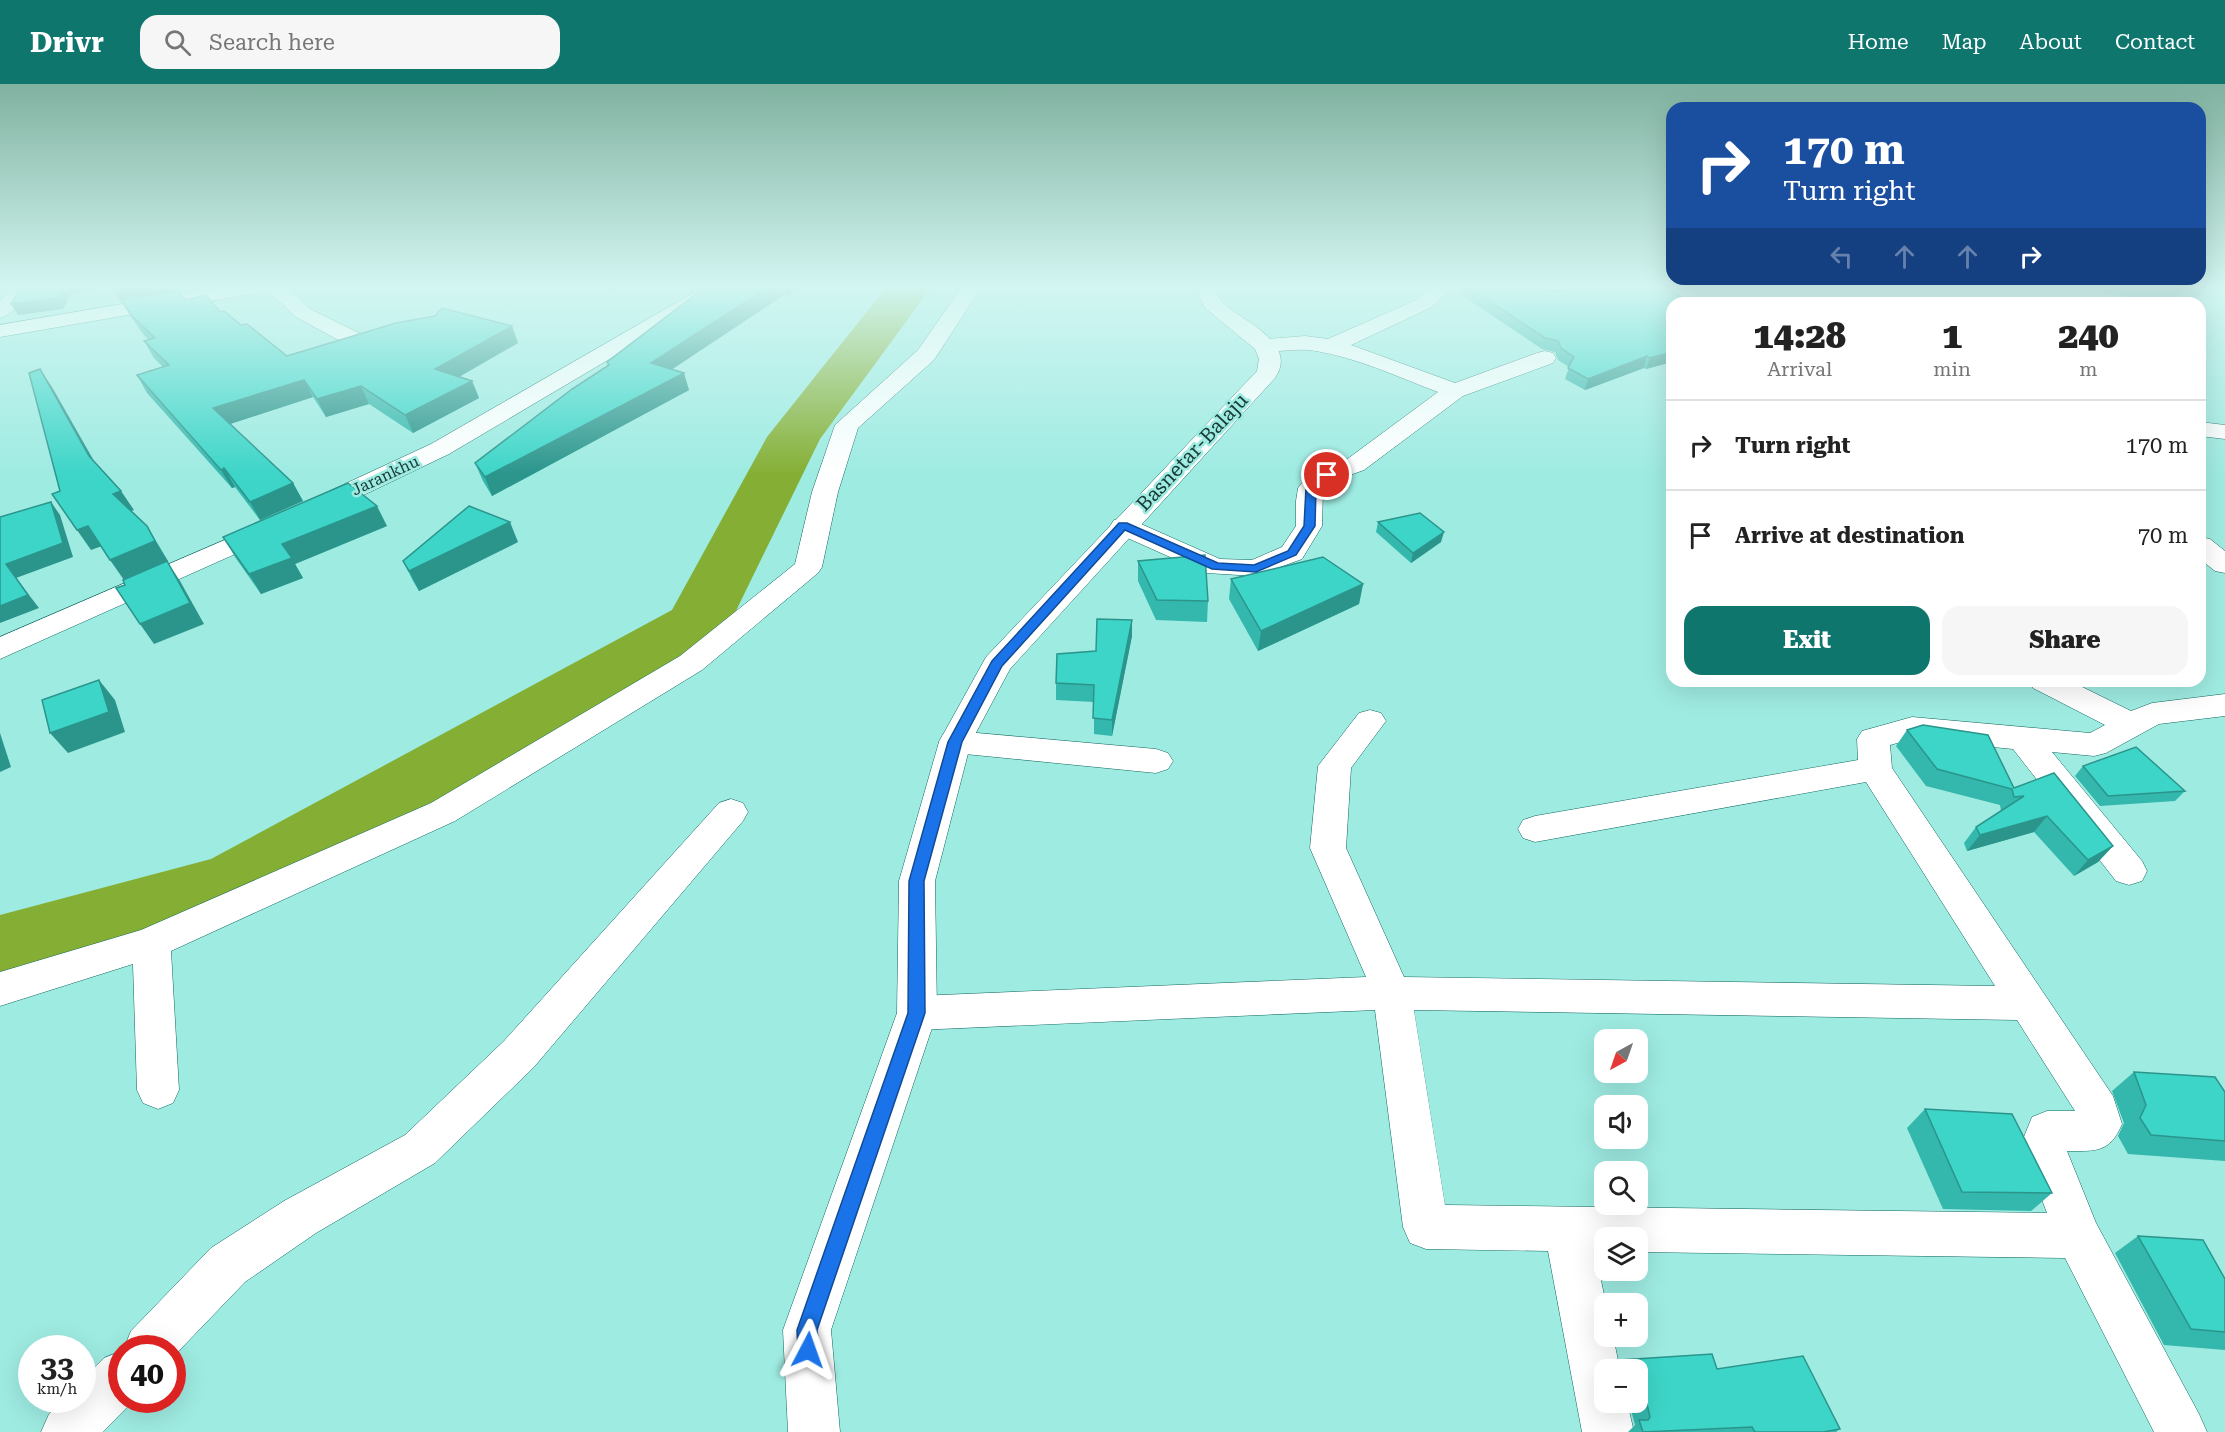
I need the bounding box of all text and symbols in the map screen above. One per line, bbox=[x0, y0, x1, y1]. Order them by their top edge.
search box bbox=[140, 15, 560, 69]
text: Drivr bbox=[30, 26, 104, 59]
icon: search bbox=[161, 26, 194, 59]
text: Search here bbox=[209, 30, 335, 55]
text: Home bbox=[1848, 30, 1909, 54]
text: Map bbox=[1942, 30, 1987, 54]
text: About bbox=[2020, 30, 2082, 54]
text: Contact bbox=[2115, 30, 2195, 54]
text: 170 m bbox=[1783, 125, 1905, 174]
icon: right bbox=[1684, 126, 1762, 204]
text: Turn right bbox=[1783, 175, 1916, 207]
icon: left bbox=[1825, 240, 1858, 273]
icon: ahead bbox=[1888, 240, 1921, 273]
icon: ahead bbox=[1951, 240, 1984, 273]
icon: right bbox=[2014, 240, 2047, 273]
text: 14:28 bbox=[1753, 315, 1846, 357]
text: 1 bbox=[1942, 315, 1962, 357]
text: 240 bbox=[2058, 315, 2119, 357]
text: Arrival bbox=[1767, 357, 1832, 381]
text: min bbox=[1933, 357, 1971, 381]
text: m bbox=[2079, 357, 2098, 381]
street label: Basnetar-Balaju bbox=[1131, 388, 1253, 516]
icon: right bbox=[1684, 429, 1717, 462]
text: Turn right bbox=[1735, 433, 1850, 458]
text: 170 m bbox=[2125, 433, 2188, 458]
pin bbox=[1301, 449, 1352, 500]
street label: Jarankhu bbox=[348, 452, 422, 499]
icon: arrive bbox=[1310, 458, 1343, 491]
icon: arrive bbox=[1684, 519, 1717, 552]
text: Arrive at destination bbox=[1735, 523, 1964, 548]
text: 70 m bbox=[2138, 523, 2188, 548]
button: Exit bbox=[1684, 606, 1930, 675]
button: Share bbox=[1942, 606, 2188, 675]
north arrow bbox=[1594, 1029, 1648, 1083]
map controls bbox=[1594, 1029, 1648, 1413]
button: sound bbox=[1594, 1095, 1648, 1149]
button: search bbox=[1594, 1161, 1648, 1215]
button: layers bbox=[1594, 1227, 1648, 1281]
button: + bbox=[1594, 1293, 1648, 1347]
position arrow bbox=[776, 1318, 840, 1382]
speed limit sign: 40 bbox=[108, 1335, 186, 1413]
text: 33 bbox=[40, 1349, 74, 1384]
button: − bbox=[1594, 1359, 1648, 1413]
text: km/h bbox=[37, 1380, 77, 1398]

